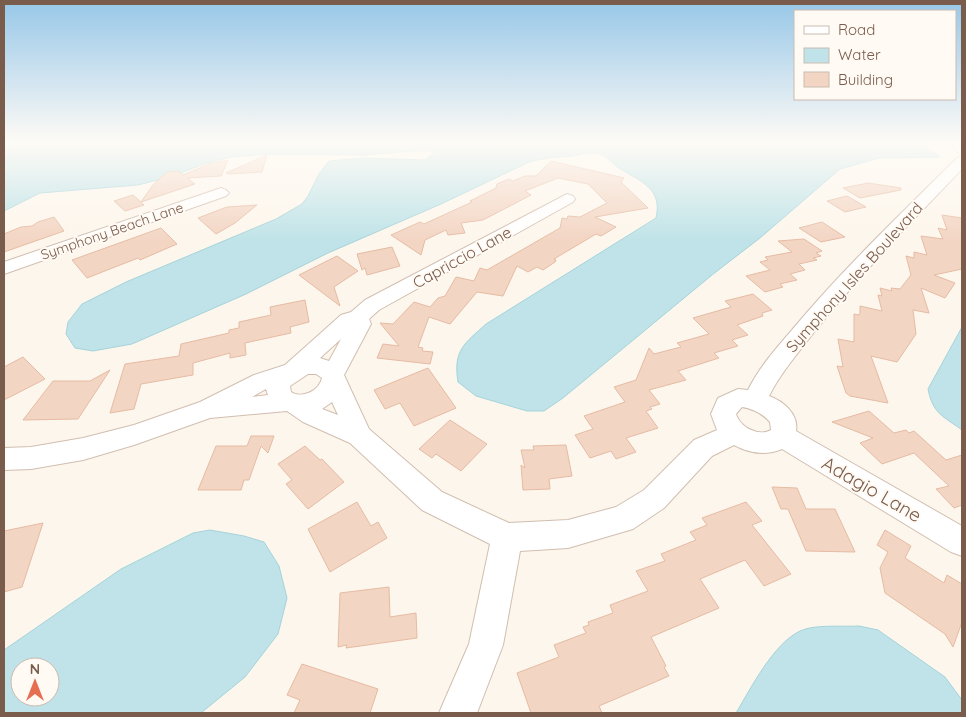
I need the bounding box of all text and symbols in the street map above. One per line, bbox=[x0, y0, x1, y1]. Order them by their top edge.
legend bbox=[794, 10, 956, 100]
text: Road bbox=[838, 20, 875, 39]
text: Water bbox=[838, 45, 881, 64]
text: Building bbox=[838, 70, 893, 89]
street label: Symphony Beach Lane bbox=[38, 198, 186, 264]
street label: Symphony Isles Boulevard bbox=[781, 198, 927, 356]
street label: Capriccio Lane bbox=[409, 222, 515, 292]
street label: Adagio Lane bbox=[818, 451, 926, 527]
north arrow bbox=[10, 657, 60, 707]
text: N bbox=[30, 660, 40, 678]

